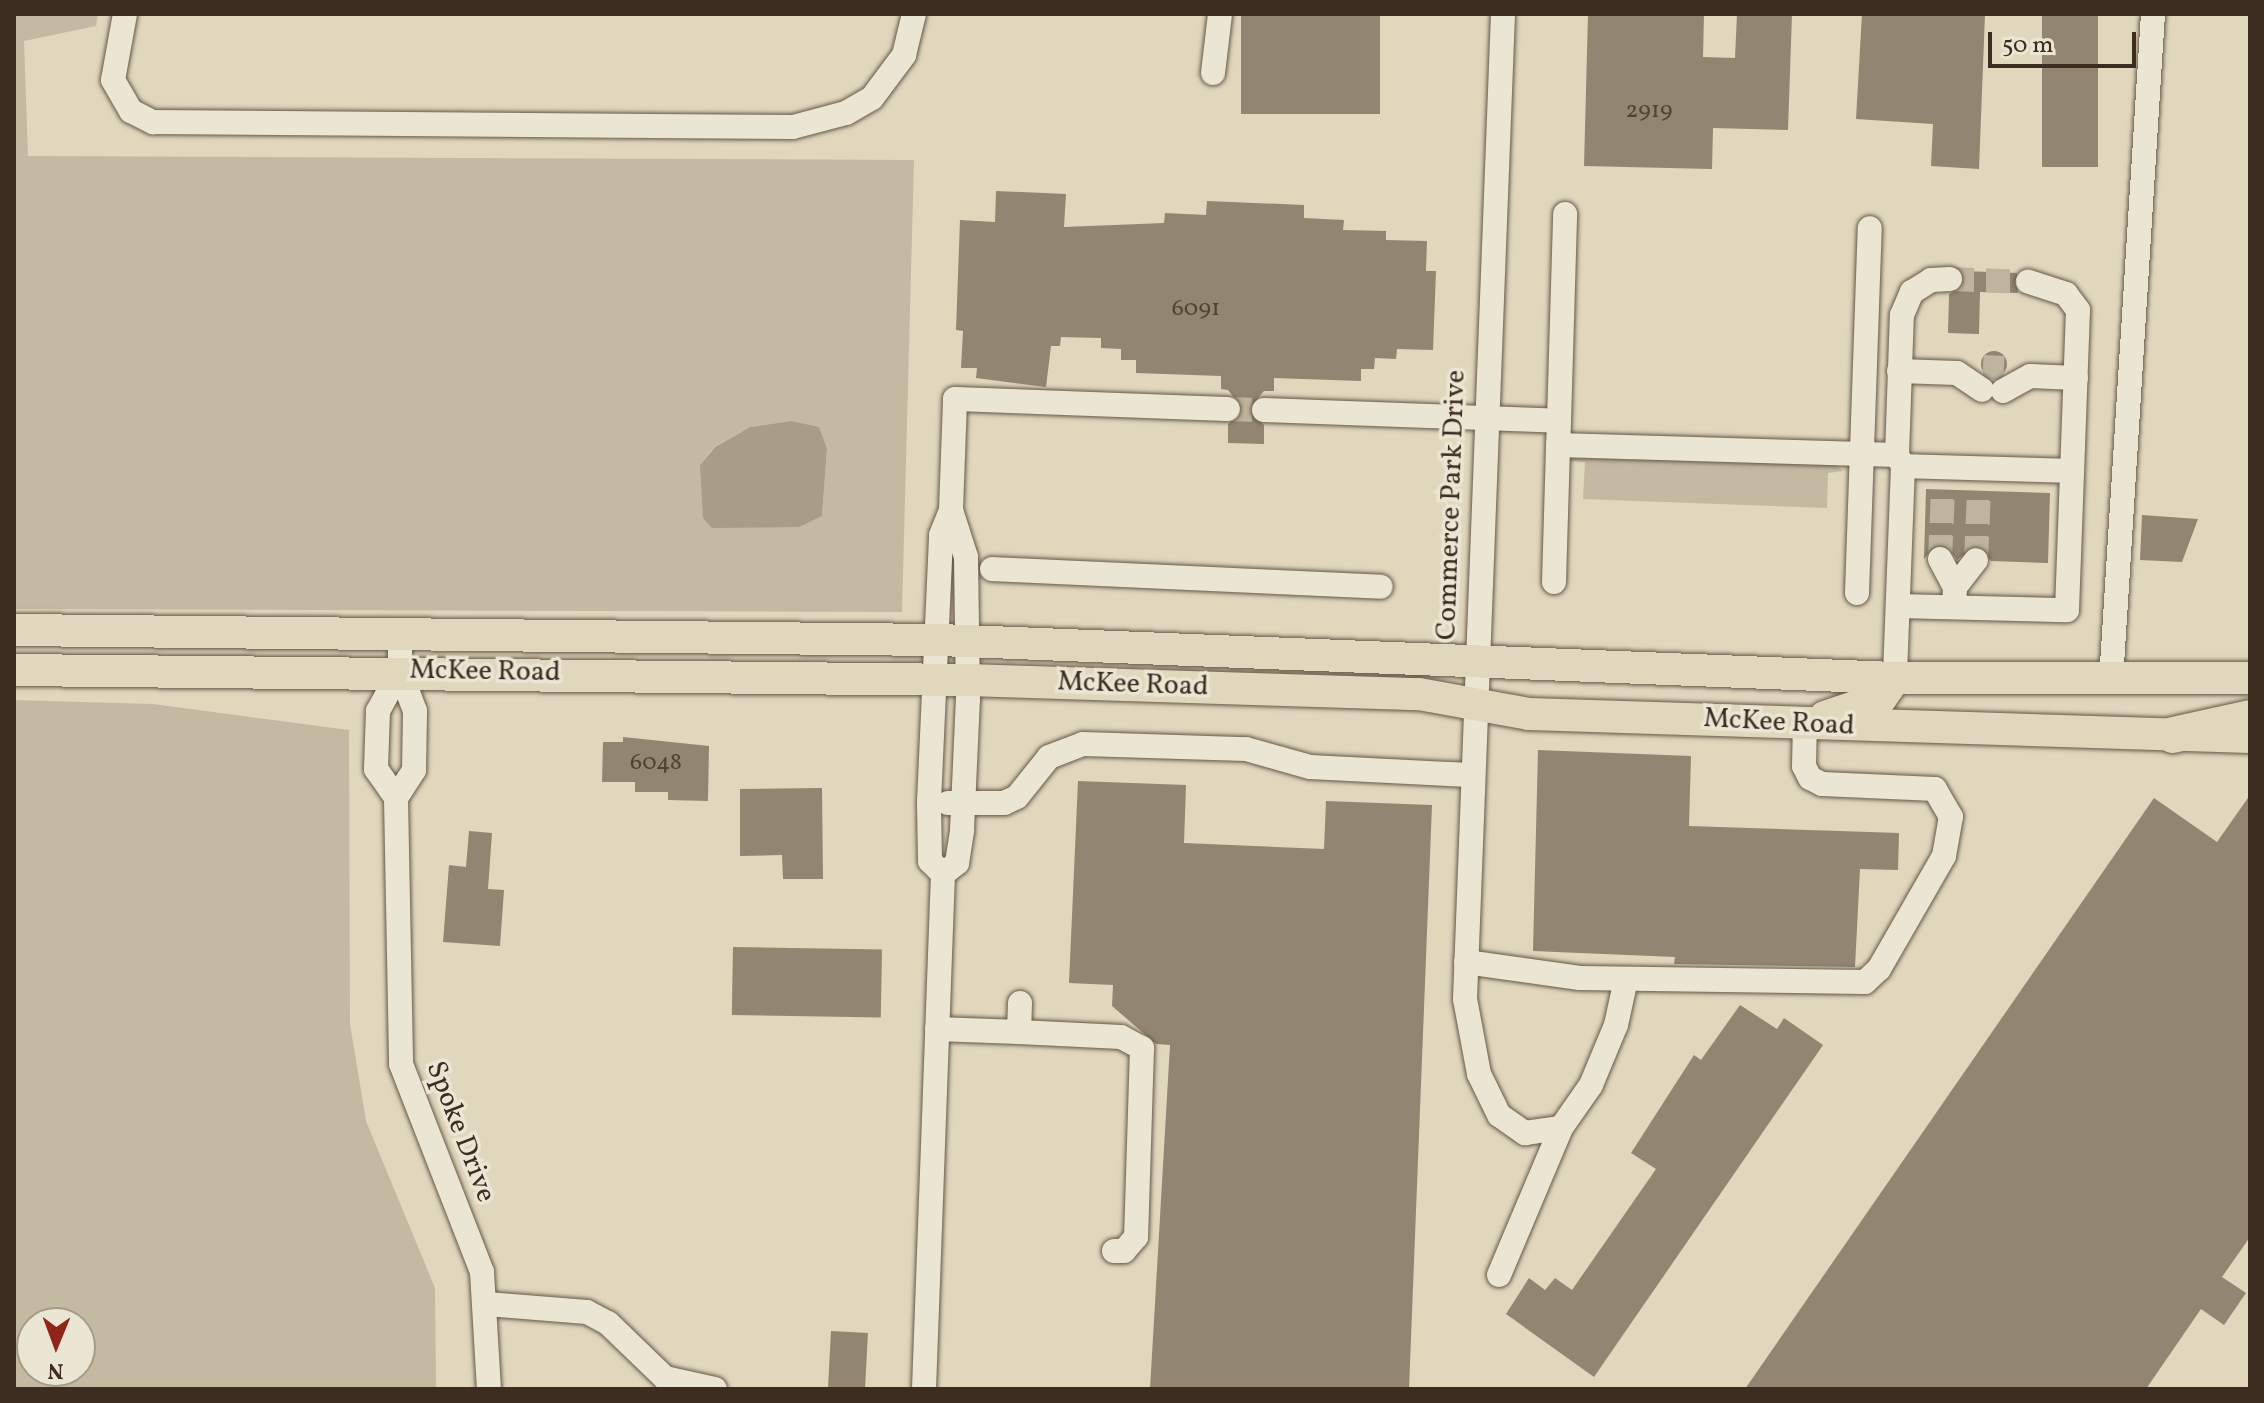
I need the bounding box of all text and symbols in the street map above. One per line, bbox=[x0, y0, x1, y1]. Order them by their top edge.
scale bar bbox=[1992, 16, 2140, 66]
text: 50 m bbox=[2002, 29, 2054, 63]
house number: 2919 bbox=[1626, 98, 1672, 126]
house number: 6091 bbox=[1172, 296, 1220, 324]
street label: Commerce Park Drive bbox=[1430, 369, 1474, 641]
street label: McKee Road bbox=[409, 654, 561, 690]
street label: McKee Road bbox=[1057, 666, 1209, 704]
street label: McKee Road bbox=[1703, 702, 1855, 744]
house number: 6048 bbox=[630, 750, 682, 778]
street label: Spoke Drive bbox=[418, 1057, 502, 1207]
north arrow bbox=[16, 1307, 96, 1387]
text: N bbox=[47, 1354, 64, 1385]

